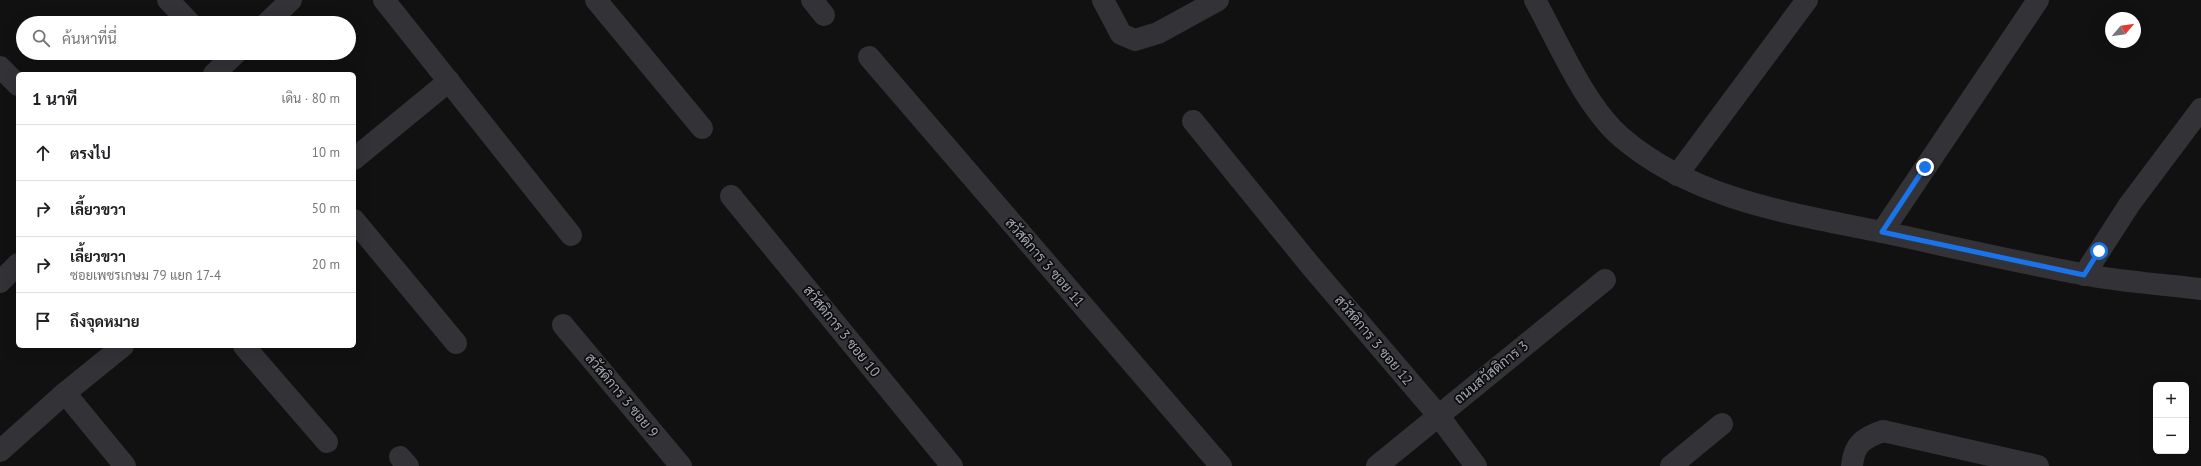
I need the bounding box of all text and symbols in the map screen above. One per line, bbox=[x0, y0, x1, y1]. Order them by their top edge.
north arrow bbox=[2105, 12, 2141, 48]
search box bbox=[16, 16, 356, 60]
icon: search bbox=[30, 27, 52, 49]
text: ค้นหาที่นี่ bbox=[62, 29, 117, 48]
text: 1 นาที bbox=[32, 88, 77, 110]
text: เดิน · 80 m bbox=[281, 90, 340, 107]
icon: ahead bbox=[32, 142, 54, 164]
text: ตรงไป bbox=[70, 144, 111, 163]
text: 10 m bbox=[312, 144, 340, 161]
route end bbox=[1916, 158, 1934, 176]
icon: right bbox=[32, 198, 54, 220]
text: เลี้ยวขวา bbox=[70, 200, 126, 219]
text: 50 m bbox=[312, 200, 340, 217]
street label: สวัสดิการ 3 ซอย 11 bbox=[1001, 214, 1089, 310]
route start bbox=[2090, 242, 2108, 260]
text: เลี้ยวขวา bbox=[70, 247, 126, 266]
icon: right bbox=[32, 254, 54, 276]
text: 20 m bbox=[312, 256, 340, 273]
text: ซอยเพชรเกษม 79 แยก 17-4 bbox=[70, 267, 221, 284]
street label: สวัสดิการ 3 ซอย 10 bbox=[800, 282, 885, 381]
street label: สวัสดิการ 3 ซอย 12 bbox=[1331, 291, 1417, 389]
icon: arrive bbox=[32, 310, 54, 332]
text: ถึงจุดหมาย bbox=[70, 312, 140, 331]
street label: ถนนสวัสดิการ 3 bbox=[1450, 336, 1532, 408]
street label: สวัสดิการ 3 ซอย 9 bbox=[581, 349, 663, 441]
map controls bbox=[2153, 382, 2189, 454]
button: + bbox=[2153, 382, 2189, 418]
button: − bbox=[2153, 418, 2189, 454]

